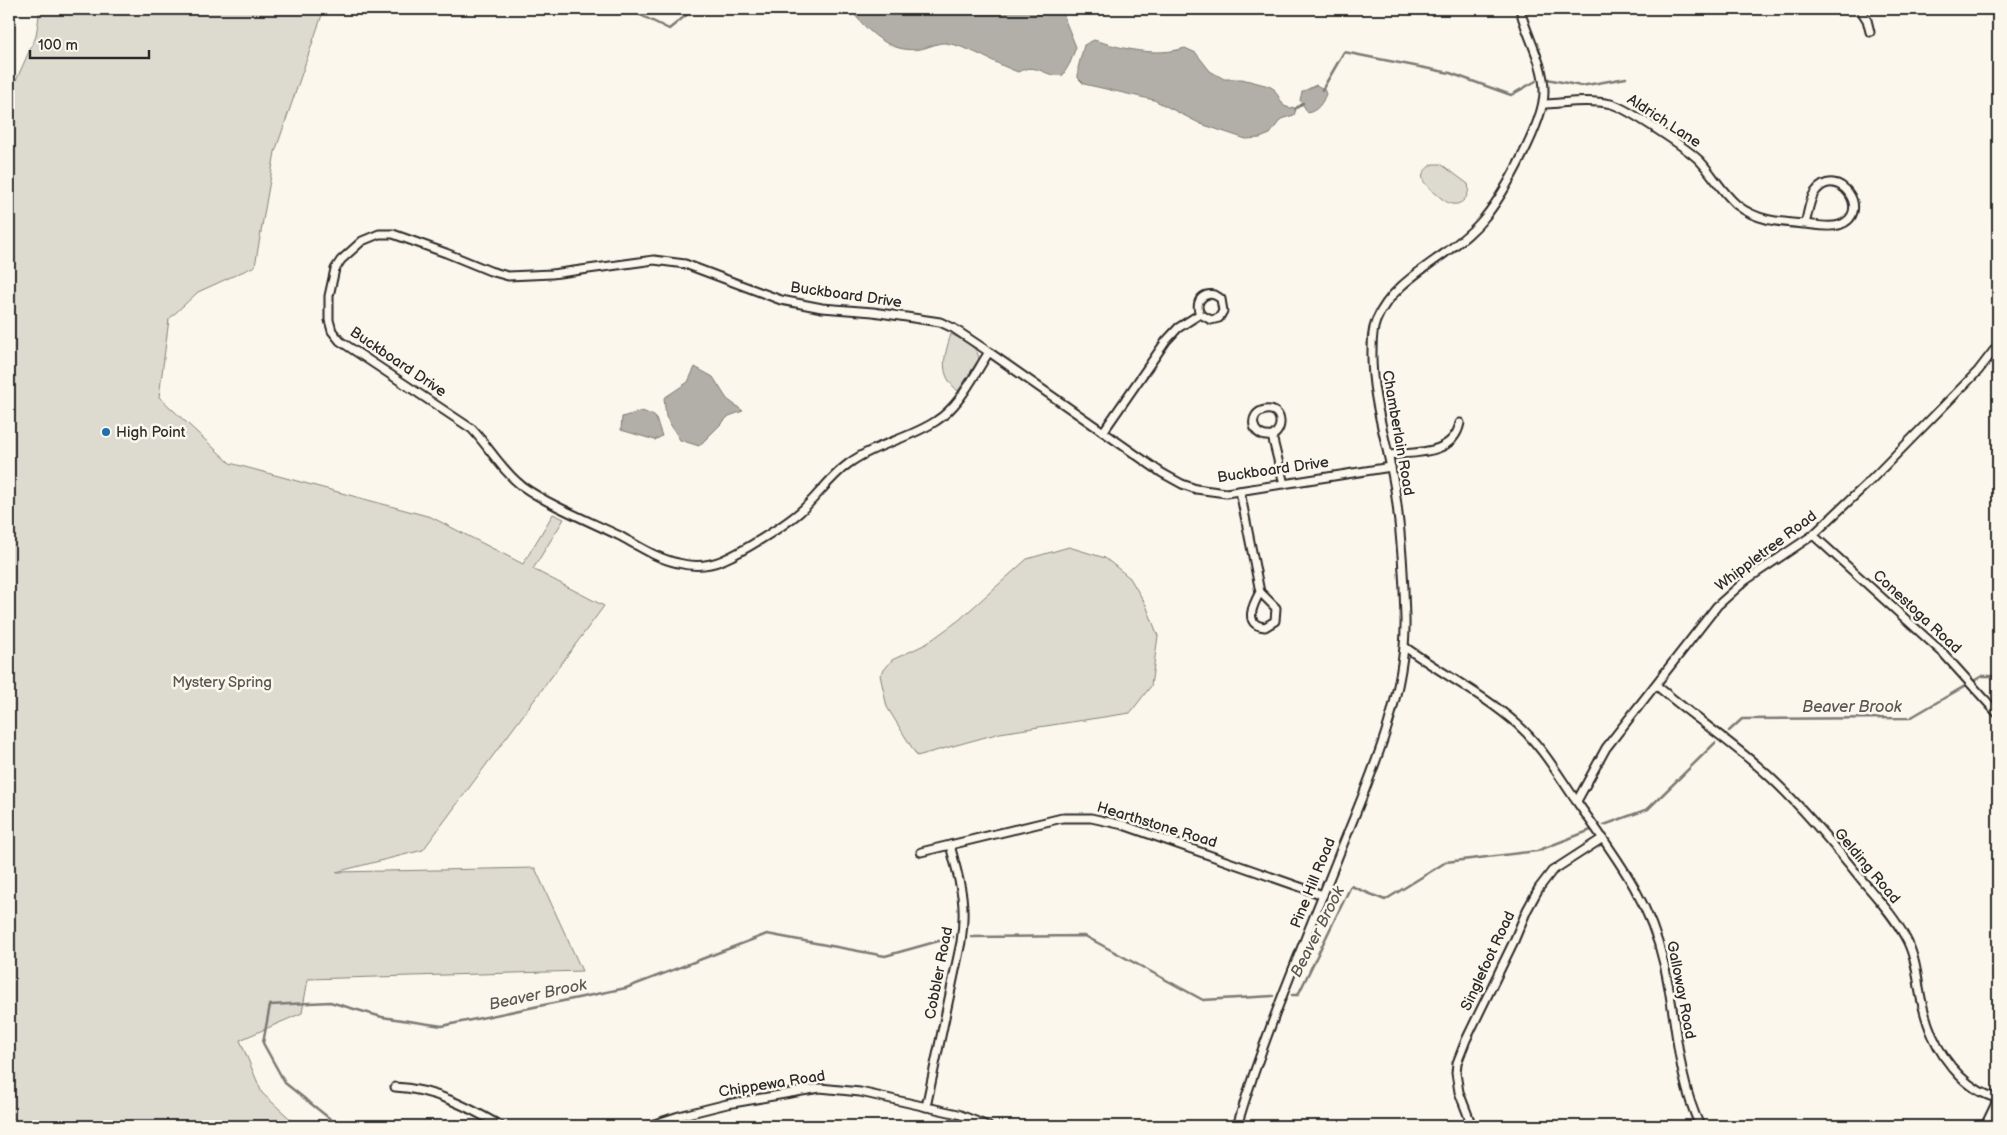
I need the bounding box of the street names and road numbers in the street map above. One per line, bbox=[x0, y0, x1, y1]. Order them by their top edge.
street label: Aldrich Lane bbox=[1623, 90, 1705, 152]
street label: Buckboard Drive bbox=[789, 278, 903, 312]
street label: Buckboard Drive bbox=[346, 323, 450, 401]
street label: Chamberlain Road bbox=[1378, 369, 1418, 497]
street label: Buckboard Drive bbox=[1216, 453, 1330, 487]
street label: Whippletree Road bbox=[1711, 507, 1821, 595]
street label: Conestoga Road bbox=[1869, 566, 1965, 658]
street label: Hearthstone Road bbox=[1095, 798, 1219, 852]
street label: Gelding Road bbox=[1830, 824, 1904, 908]
street label: Pine Hill Road bbox=[1286, 835, 1340, 931]
street label: Singlefoot Road bbox=[1457, 908, 1519, 1014]
street label: Cobbler Road bbox=[921, 925, 957, 1021]
street label: Galloway Road bbox=[1662, 939, 1700, 1041]
street label: Chippewa Road bbox=[717, 1066, 827, 1102]

